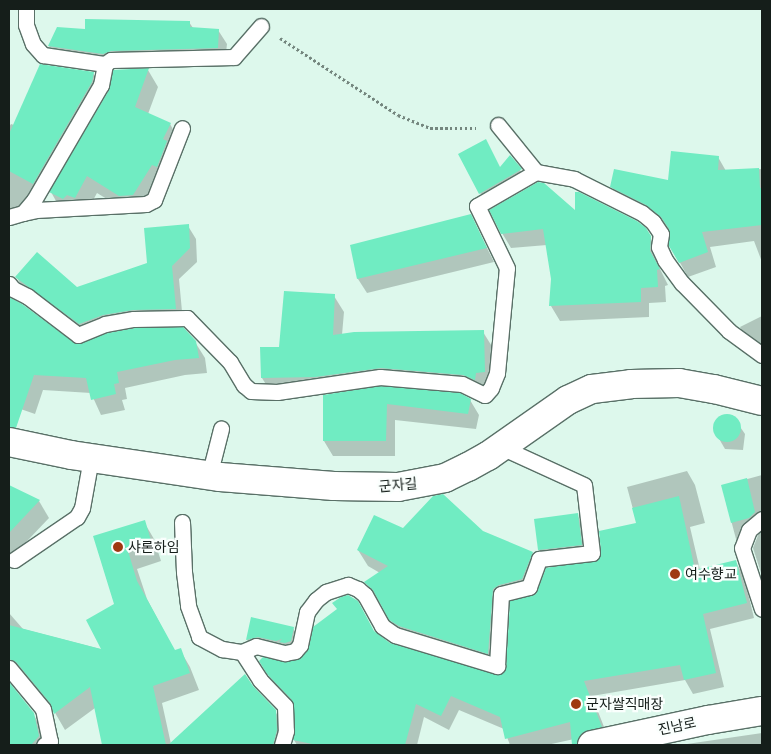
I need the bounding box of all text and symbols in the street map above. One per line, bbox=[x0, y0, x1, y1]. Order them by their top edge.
street label: 군자길 bbox=[378, 475, 418, 495]
place label: 샤론하임 bbox=[128, 539, 180, 555]
marker: 샤론하임 bbox=[112, 541, 124, 553]
place label: 여수향교 bbox=[685, 566, 737, 582]
marker: 여수향교 bbox=[669, 568, 681, 580]
place label: 군자쌀직매장 bbox=[586, 696, 663, 712]
marker: 군자쌀직매장 bbox=[570, 698, 582, 710]
street label: 진남로 bbox=[656, 714, 698, 738]

